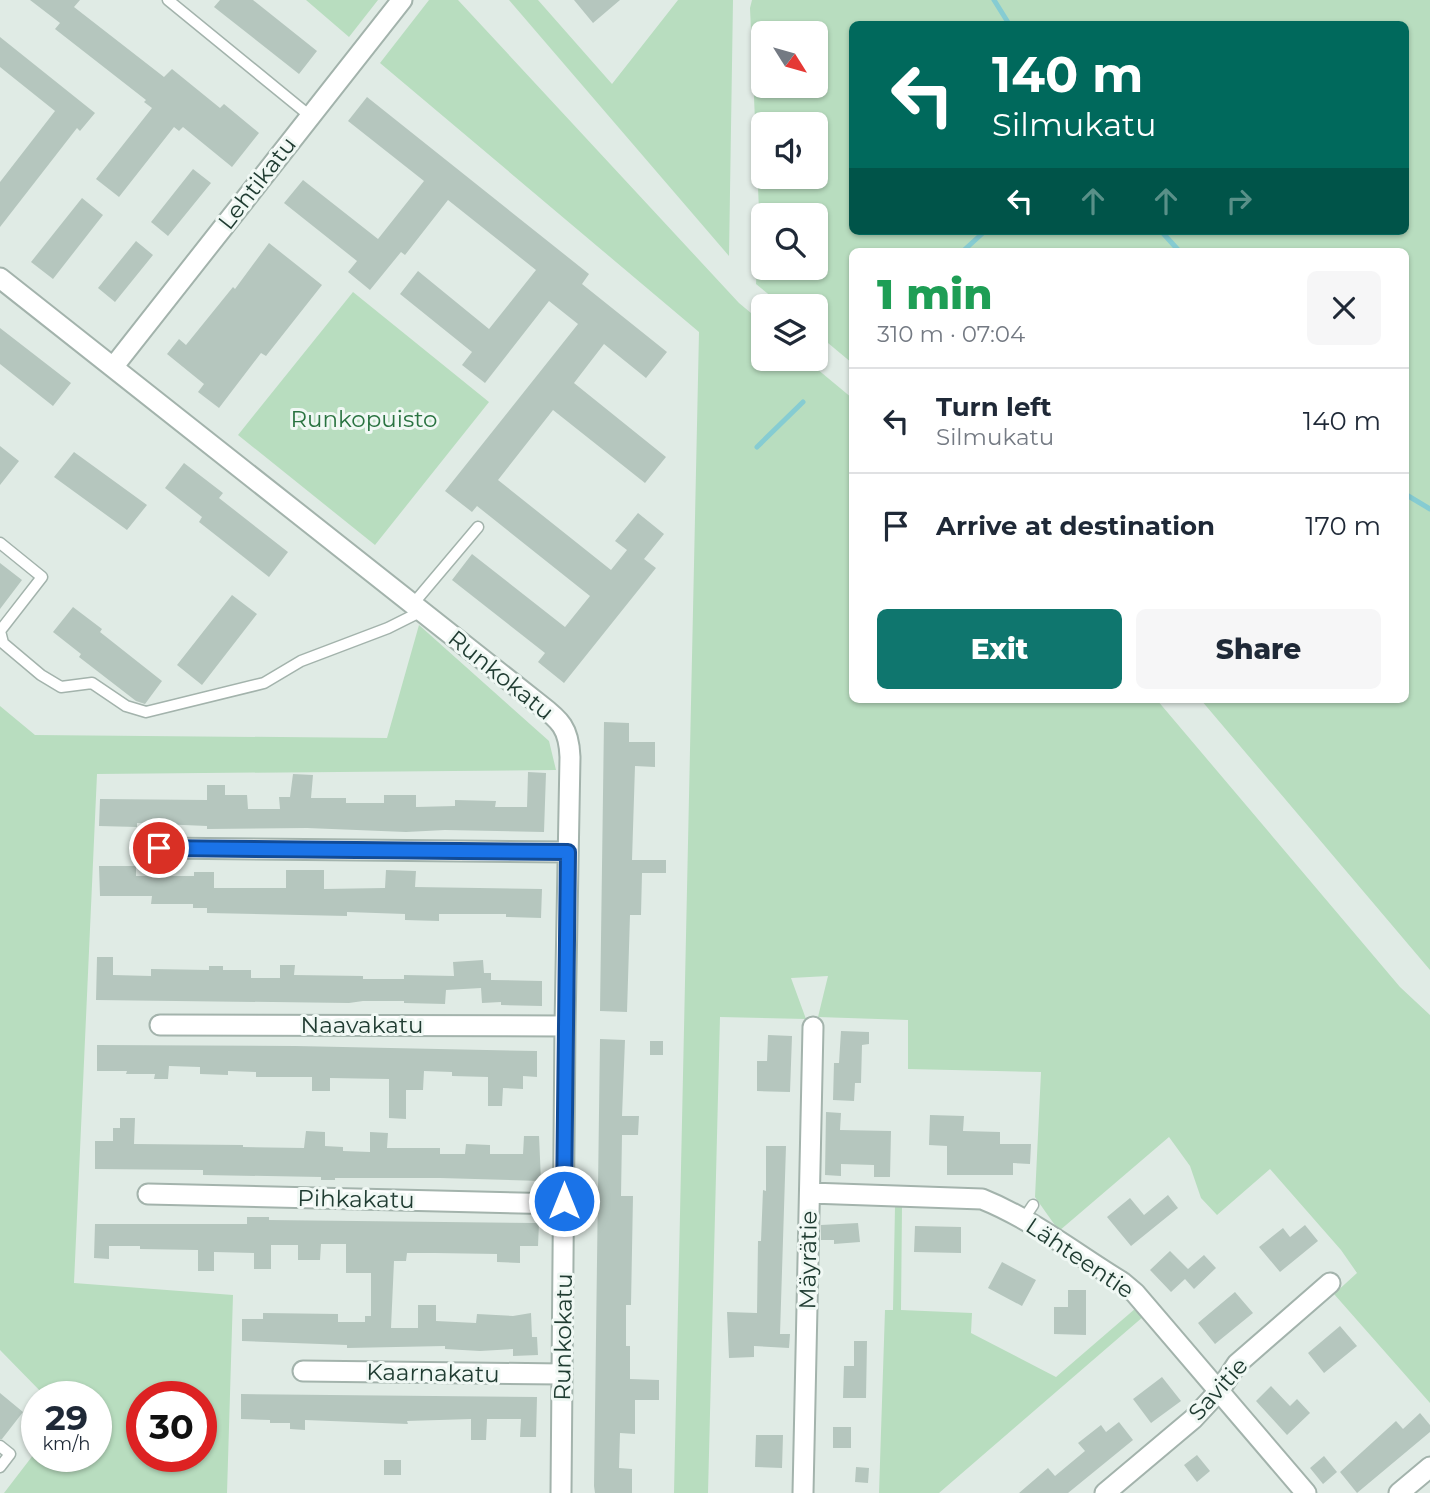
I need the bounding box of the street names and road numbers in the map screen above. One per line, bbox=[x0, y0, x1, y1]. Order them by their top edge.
street label: Lehtikatu bbox=[212, 131, 302, 235]
street label: Runkokatu bbox=[443, 624, 559, 726]
street label: Naavakatu bbox=[300, 1011, 424, 1039]
street label: Pihkakatu bbox=[297, 1184, 415, 1214]
street label: Mäyrätie bbox=[793, 1210, 823, 1310]
street label: Lähteentie bbox=[1021, 1212, 1139, 1304]
street label: Runkokatu bbox=[548, 1273, 578, 1401]
street label: Savitie bbox=[1182, 1352, 1254, 1426]
street label: Kaarnakatu bbox=[366, 1358, 500, 1388]

